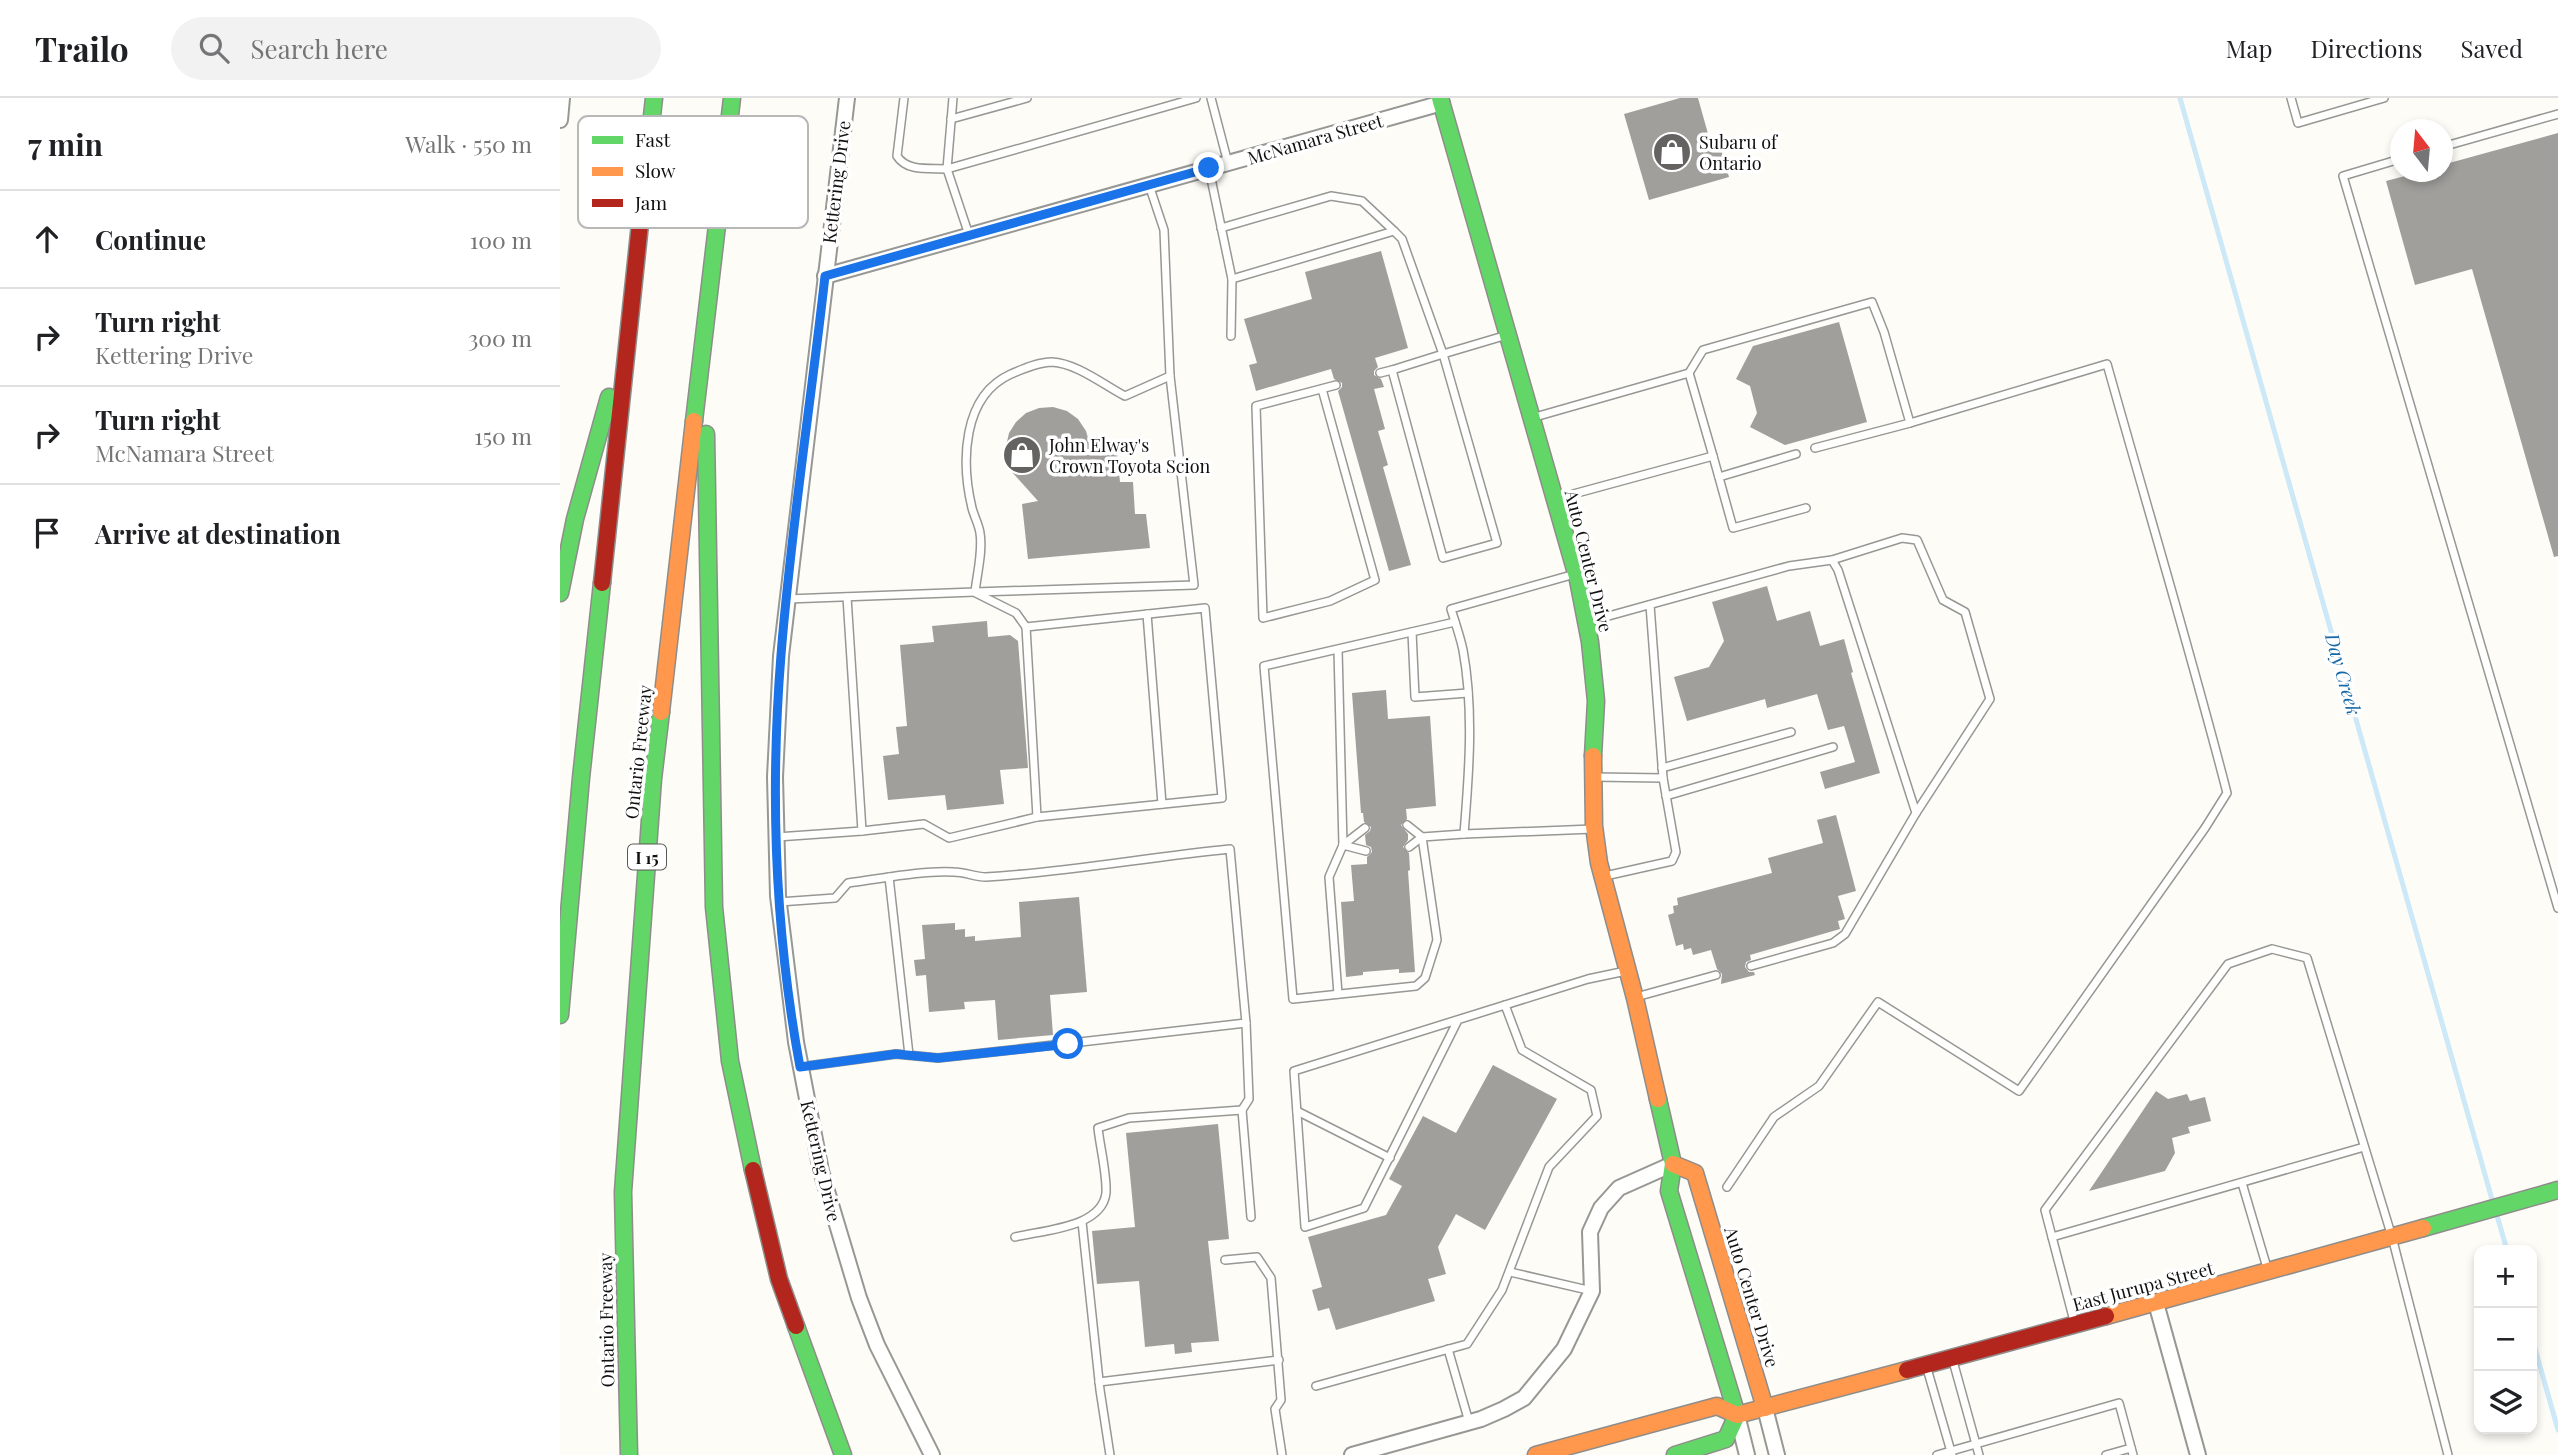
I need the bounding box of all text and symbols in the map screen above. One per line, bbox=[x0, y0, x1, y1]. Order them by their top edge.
search box bbox=[171, 17, 661, 80]
text: Trailo bbox=[35, 26, 129, 70]
icon: search bbox=[195, 29, 233, 67]
text: Search here bbox=[251, 31, 388, 66]
text: Map bbox=[2226, 32, 2272, 64]
text: Directions bbox=[2310, 32, 2423, 64]
text: Saved bbox=[2461, 32, 2523, 64]
street label: McNamara Street bbox=[1244, 108, 1386, 170]
legend bbox=[578, 116, 808, 228]
street label: Kettering Drive bbox=[817, 119, 855, 245]
north arrow bbox=[2390, 119, 2453, 182]
text: 7 min bbox=[28, 124, 103, 164]
text: Fast bbox=[635, 126, 671, 152]
text: Walk · 550 m bbox=[405, 128, 532, 159]
place label: Subaru of Ontario bbox=[1699, 130, 1779, 175]
shop icon: Subaru of Ontario bbox=[1651, 131, 1693, 173]
route end bbox=[1193, 152, 1224, 183]
text: Slow bbox=[635, 157, 676, 183]
text: Jam bbox=[634, 189, 667, 215]
icon: ahead bbox=[28, 220, 66, 258]
text: Continue bbox=[95, 222, 206, 257]
text: 100 m bbox=[470, 224, 532, 255]
text: Turn right bbox=[95, 304, 221, 339]
icon: right bbox=[28, 318, 66, 356]
text: 300 m bbox=[468, 322, 532, 353]
text: Kettering Drive bbox=[95, 339, 253, 370]
text: Turn right bbox=[95, 402, 221, 437]
icon: right bbox=[28, 416, 66, 454]
text: 150 m bbox=[474, 420, 532, 451]
place label: John Elway's Crown Toyota Scion bbox=[1048, 433, 1211, 478]
shop icon: John Elway's Crown Toyota Scion bbox=[1001, 434, 1043, 476]
text: McNamara Street bbox=[95, 437, 274, 468]
street label: Auto Center Drive bbox=[1559, 486, 1618, 635]
icon: arrive bbox=[28, 514, 66, 552]
text: Arrive at destination bbox=[95, 516, 341, 551]
water label: Day Creek bbox=[2320, 629, 2368, 718]
street label: Ontario Freeway bbox=[619, 684, 657, 820]
road number: I 15 bbox=[628, 844, 666, 870]
route start bbox=[1052, 1028, 1083, 1059]
street label: Kettering Drive bbox=[795, 1098, 847, 1224]
street label: Auto Center Drive bbox=[1719, 1223, 1785, 1370]
map controls bbox=[2474, 1245, 2537, 1434]
button: + bbox=[2474, 1245, 2537, 1308]
street label: Ontario Freeway bbox=[593, 1252, 619, 1388]
street label: East Jurupa Street bbox=[2070, 1255, 2217, 1316]
button: − bbox=[2474, 1308, 2537, 1371]
button: layers bbox=[2474, 1371, 2537, 1434]

